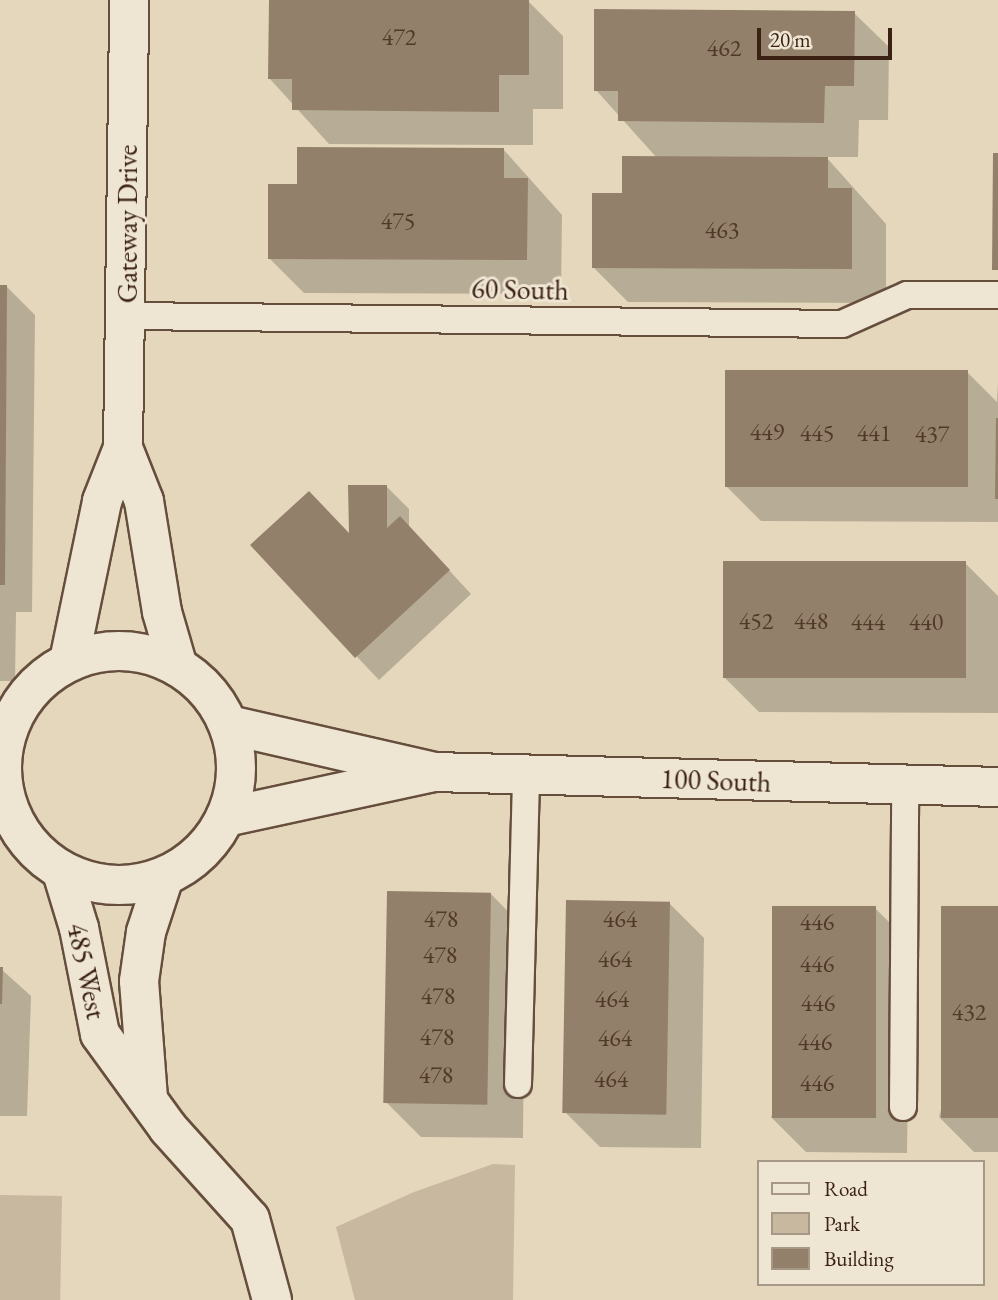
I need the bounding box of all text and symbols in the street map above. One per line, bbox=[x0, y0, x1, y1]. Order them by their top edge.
scale bar bbox=[760, 14, 895, 58]
house number: 472 bbox=[382, 23, 416, 51]
text: 20 m bbox=[770, 26, 811, 53]
house number: 462 bbox=[707, 34, 741, 62]
street label: Gateway Drive bbox=[110, 145, 144, 303]
house number: 475 bbox=[381, 207, 415, 235]
house number: 463 bbox=[705, 216, 739, 244]
street label: 60 South bbox=[471, 271, 569, 307]
house number: 449 bbox=[750, 418, 784, 446]
house number: 445 bbox=[800, 419, 834, 447]
house number: 441 bbox=[857, 419, 891, 447]
house number: 437 bbox=[915, 420, 949, 448]
house number: 452 bbox=[739, 607, 773, 635]
house number: 448 bbox=[794, 607, 828, 635]
house number: 444 bbox=[851, 608, 885, 636]
house number: 440 bbox=[909, 608, 943, 636]
street label: 100 South bbox=[660, 761, 772, 799]
house number: 478 bbox=[424, 905, 458, 933]
house number: 464 bbox=[603, 905, 637, 933]
house number: 446 bbox=[800, 908, 834, 936]
street label: 485 West bbox=[60, 920, 114, 1022]
house number: 478 bbox=[423, 941, 457, 969]
house number: 464 bbox=[598, 945, 632, 973]
house number: 446 bbox=[800, 950, 834, 978]
house number: 478 bbox=[421, 982, 455, 1010]
house number: 464 bbox=[595, 985, 629, 1013]
house number: 446 bbox=[801, 989, 835, 1017]
house number: 432 bbox=[952, 998, 986, 1026]
house number: 478 bbox=[420, 1023, 454, 1051]
house number: 464 bbox=[598, 1024, 632, 1052]
house number: 446 bbox=[798, 1028, 832, 1056]
house number: 478 bbox=[419, 1061, 453, 1089]
house number: 464 bbox=[594, 1065, 628, 1093]
house number: 446 bbox=[800, 1069, 834, 1097]
legend bbox=[757, 1160, 984, 1286]
text: Road bbox=[824, 1175, 868, 1202]
text: Park bbox=[824, 1210, 860, 1237]
text: Building bbox=[824, 1245, 894, 1272]

